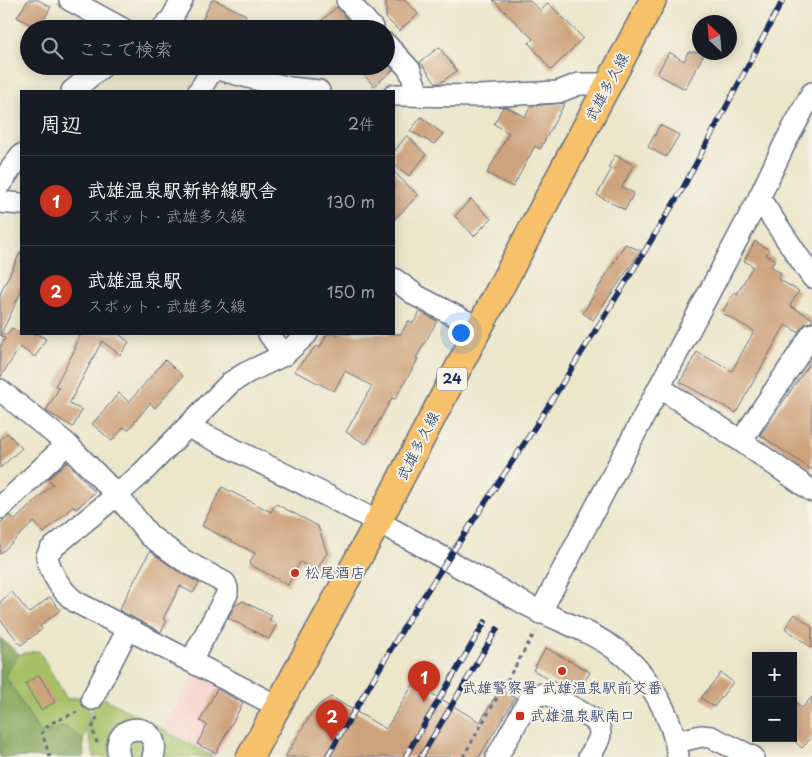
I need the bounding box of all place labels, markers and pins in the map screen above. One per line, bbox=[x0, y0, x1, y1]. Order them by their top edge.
place label: 松尾酒店 bbox=[305, 560, 365, 583]
marker: 松尾酒店 bbox=[289, 567, 301, 579]
pin: 1 bbox=[408, 661, 440, 702]
marker: 武雄警察署 武雄温泉駅前交番 bbox=[556, 665, 568, 677]
place label: 武雄警察署 武雄温泉駅前交番 bbox=[462, 675, 662, 698]
pin: 2 bbox=[316, 700, 348, 741]
place label: 武雄温泉駅南口 bbox=[530, 703, 635, 726]
marker: 武雄温泉駅南口 bbox=[514, 710, 526, 722]

